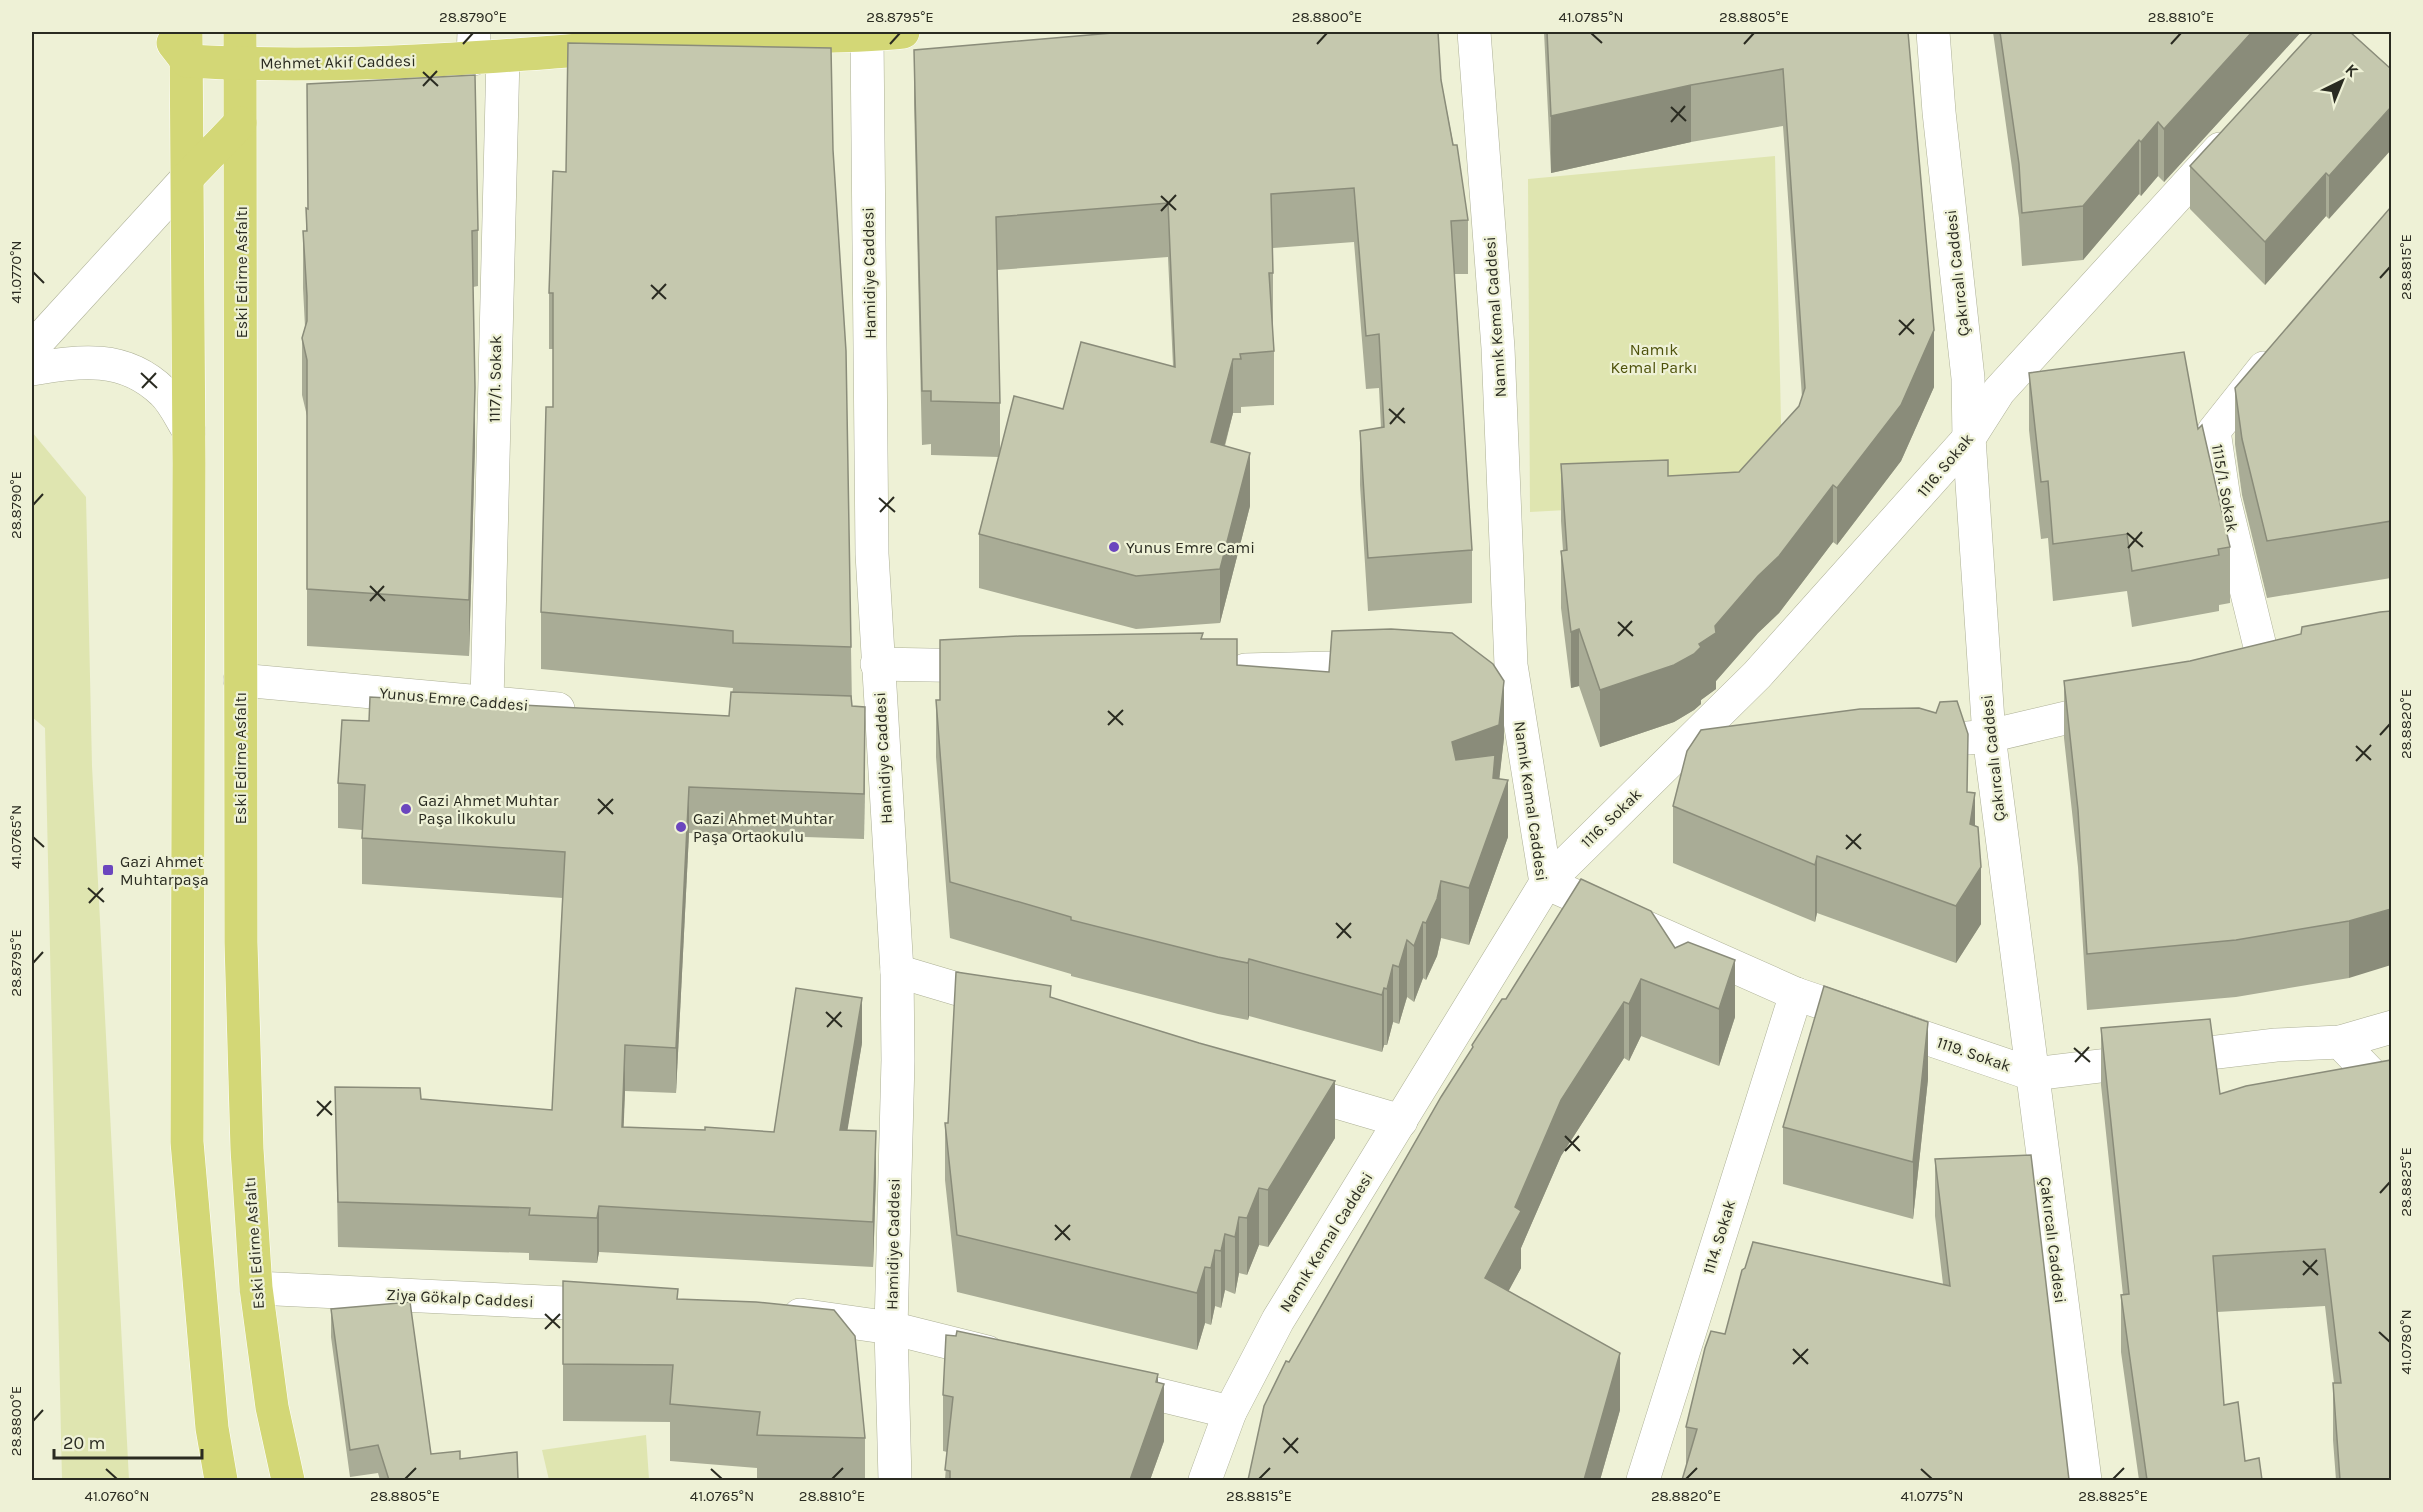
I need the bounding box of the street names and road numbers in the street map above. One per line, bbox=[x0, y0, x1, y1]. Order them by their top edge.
street label: Mehmet Akif Caddesi bbox=[260, 51, 416, 73]
street label: Eski Edirne Asfaltı bbox=[232, 206, 251, 338]
street label: Hamidiye Caddesi bbox=[858, 207, 880, 339]
street label: Çakırcalı Caddesi bbox=[1941, 209, 1973, 337]
street label: Namık Kemal Caddesi bbox=[1480, 236, 1510, 398]
street label: 1117/1. Sokak bbox=[485, 335, 505, 423]
street label: 1116. Sokak bbox=[1913, 429, 1977, 501]
street label: 1115/1. Sokak bbox=[2208, 443, 2242, 533]
street label: Yunus Emre Caddesi bbox=[379, 683, 529, 715]
street label: Eski Edirne Asfaltı bbox=[231, 692, 250, 824]
street label: Hamidiye Caddesi bbox=[870, 692, 896, 824]
street label: Çakırcalı Caddesi bbox=[1977, 694, 2009, 822]
street label: Namık Kemal Caddesi bbox=[1510, 720, 1552, 882]
street label: 1116. Sokak bbox=[1577, 784, 1645, 852]
street label: 1119. Sokak bbox=[1934, 1032, 2014, 1076]
street label: Namık Kemal Caddesi bbox=[1275, 1169, 1377, 1315]
street label: Eski Edirne Asfaltı bbox=[240, 1176, 268, 1310]
street label: Çakırcalı Caddesi bbox=[2036, 1176, 2070, 1304]
street label: Hamidiye Caddesi bbox=[882, 1178, 904, 1310]
street label: 1114. Sokak bbox=[1699, 1198, 1739, 1276]
street label: Ziya Gökalp Caddesi bbox=[386, 1285, 534, 1311]

